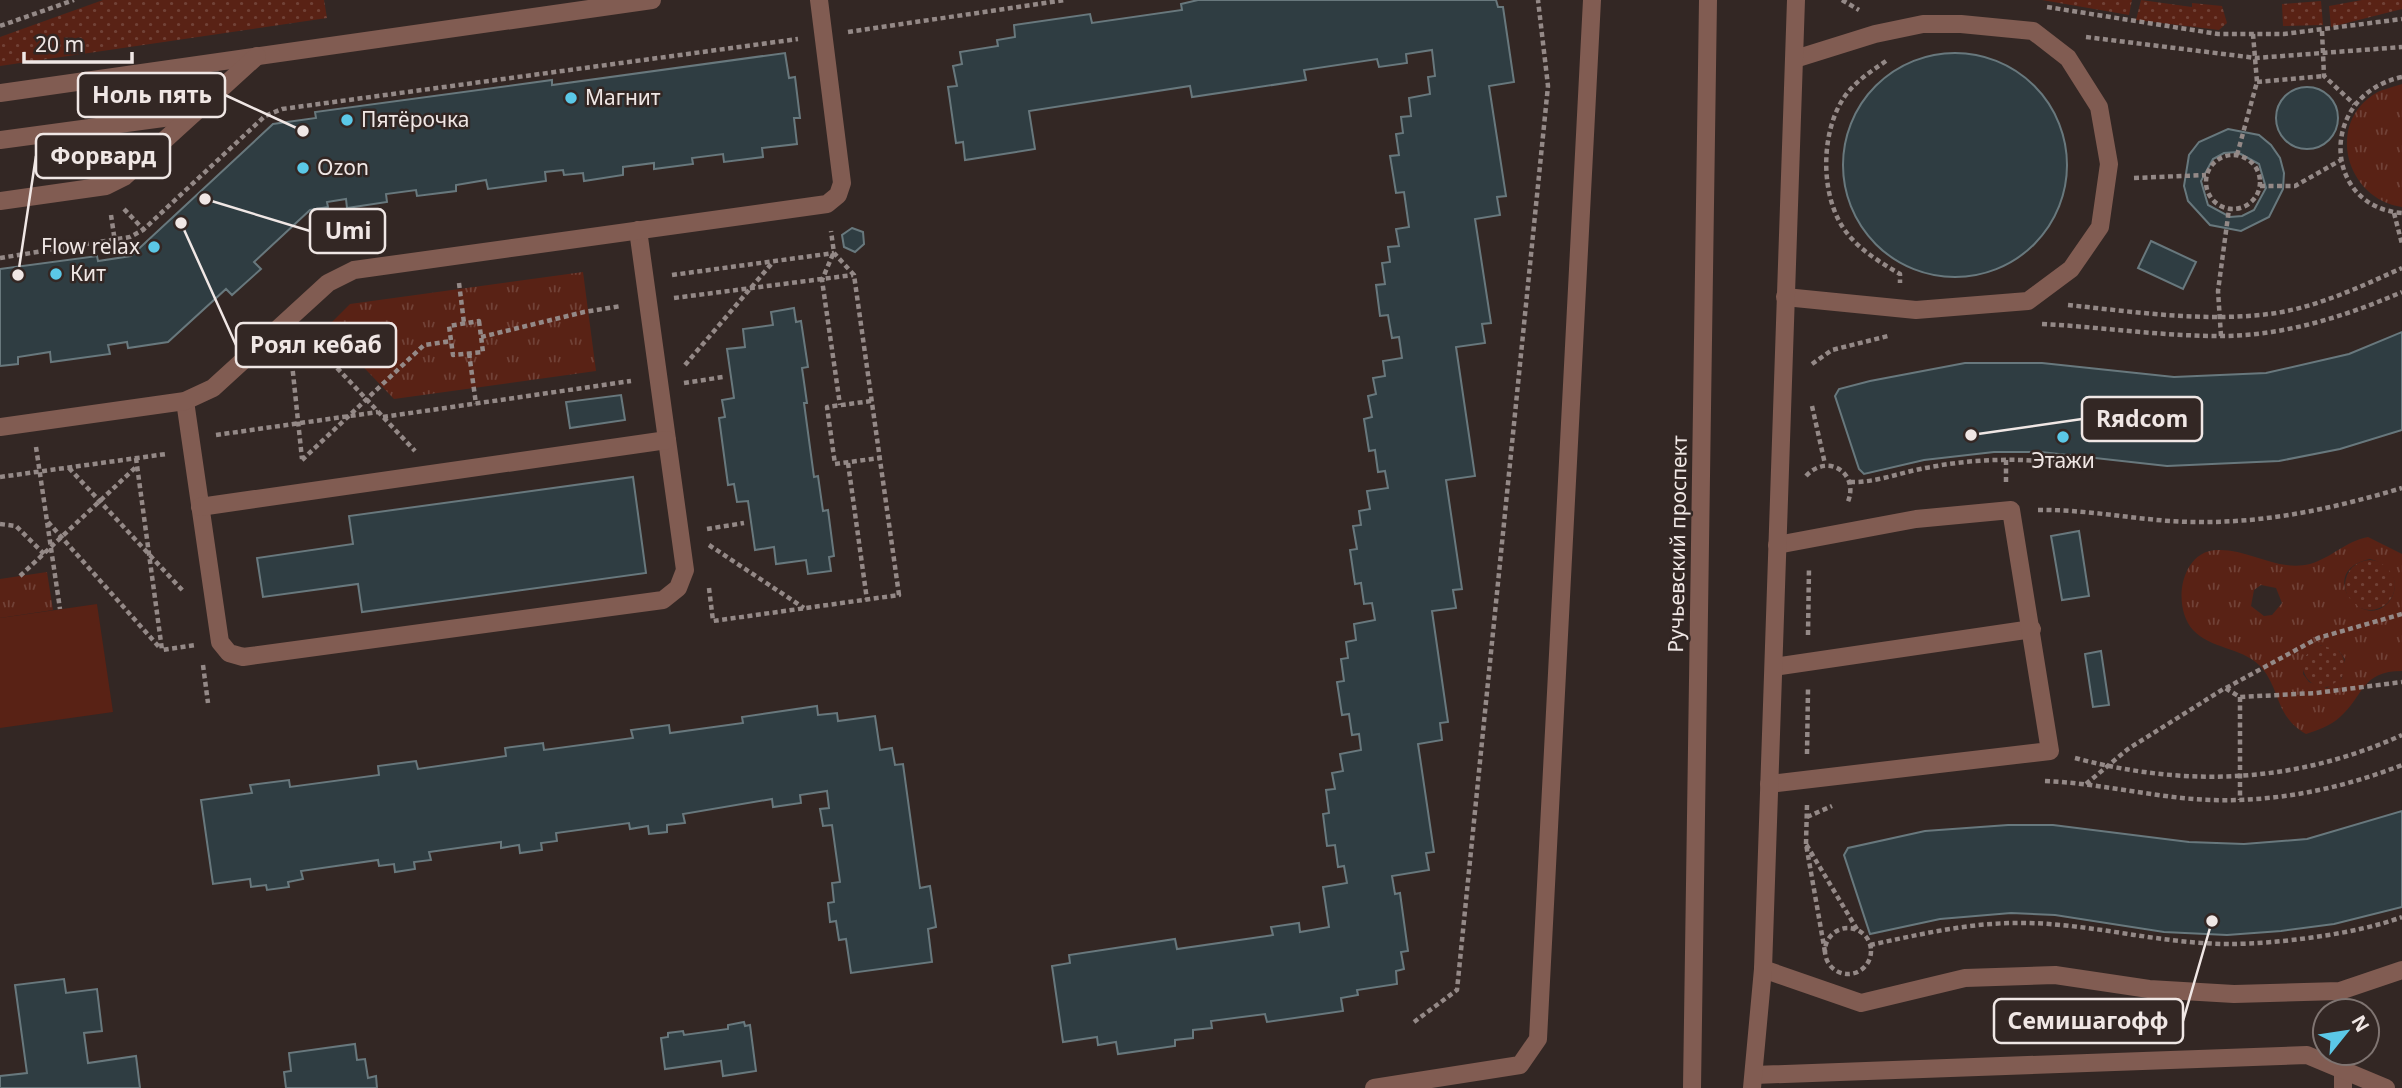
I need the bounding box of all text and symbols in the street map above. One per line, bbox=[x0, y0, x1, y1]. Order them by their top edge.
scale bar bbox=[24, 21, 133, 65]
text: 20 m bbox=[35, 30, 84, 58]
callout: Ноль пять bbox=[78, 73, 225, 117]
text: Ноль пять bbox=[92, 78, 212, 110]
place label: Магнит bbox=[585, 83, 661, 111]
marker: Магнит bbox=[563, 90, 579, 106]
place label: Пятёрочка bbox=[361, 105, 469, 133]
marker: Пятёрочка bbox=[339, 112, 355, 128]
callout: Форвард bbox=[36, 134, 170, 178]
text: Форвард bbox=[50, 139, 156, 171]
place label: Ozon bbox=[317, 153, 369, 181]
marker: Ozon bbox=[295, 160, 311, 176]
callout: Umi bbox=[310, 209, 385, 253]
text: Umi bbox=[325, 214, 371, 246]
place label: Flow relax bbox=[41, 232, 140, 260]
marker: Flow relax bbox=[146, 239, 162, 255]
place label: Кит bbox=[70, 259, 106, 287]
marker: Кит bbox=[48, 266, 64, 282]
callout: Роял кебаб bbox=[236, 323, 396, 367]
text: Роял кебаб bbox=[250, 328, 382, 360]
callout: Rяdcom bbox=[2082, 397, 2202, 441]
text: Rяdcom bbox=[2096, 402, 2188, 434]
marker: Этажи bbox=[2055, 429, 2071, 445]
street label: Ручьевский проспект bbox=[1661, 435, 1693, 653]
place label: Этажи bbox=[2031, 446, 2095, 474]
north arrow bbox=[2311, 997, 2381, 1067]
callout: Семишагофф bbox=[1994, 999, 2183, 1043]
text: Семишагофф bbox=[2008, 1004, 2168, 1036]
text: N bbox=[2346, 1010, 2376, 1037]

